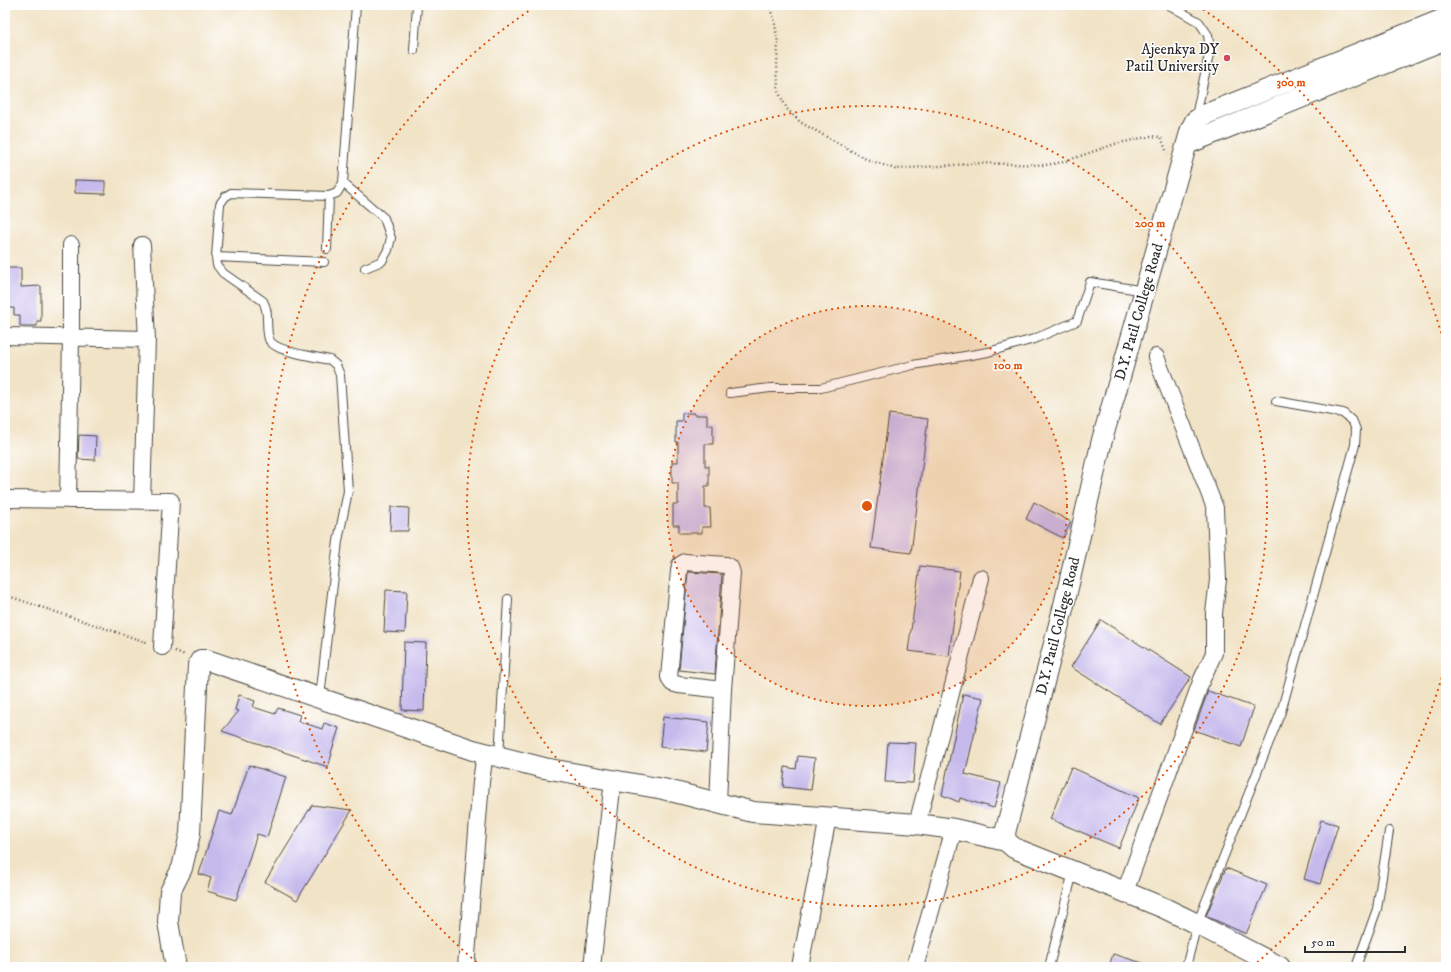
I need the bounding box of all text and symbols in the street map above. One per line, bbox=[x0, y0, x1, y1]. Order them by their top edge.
place label: Ajeenkya DY Patil University bbox=[1125, 40, 1220, 76]
marker: Ajeenkya DY Patil University bbox=[1222, 53, 1232, 63]
text: 300 m bbox=[1277, 75, 1305, 90]
text: 200 m bbox=[1135, 216, 1165, 231]
street label: D.Y. Patil College Road bbox=[1110, 241, 1168, 383]
text: 100 m bbox=[994, 358, 1022, 373]
centre of rings bbox=[860, 499, 874, 513]
street label: D.Y. Patil College Road bbox=[1032, 554, 1084, 697]
scale bar bbox=[1305, 928, 1405, 954]
text: 50 m bbox=[1311, 935, 1335, 950]

